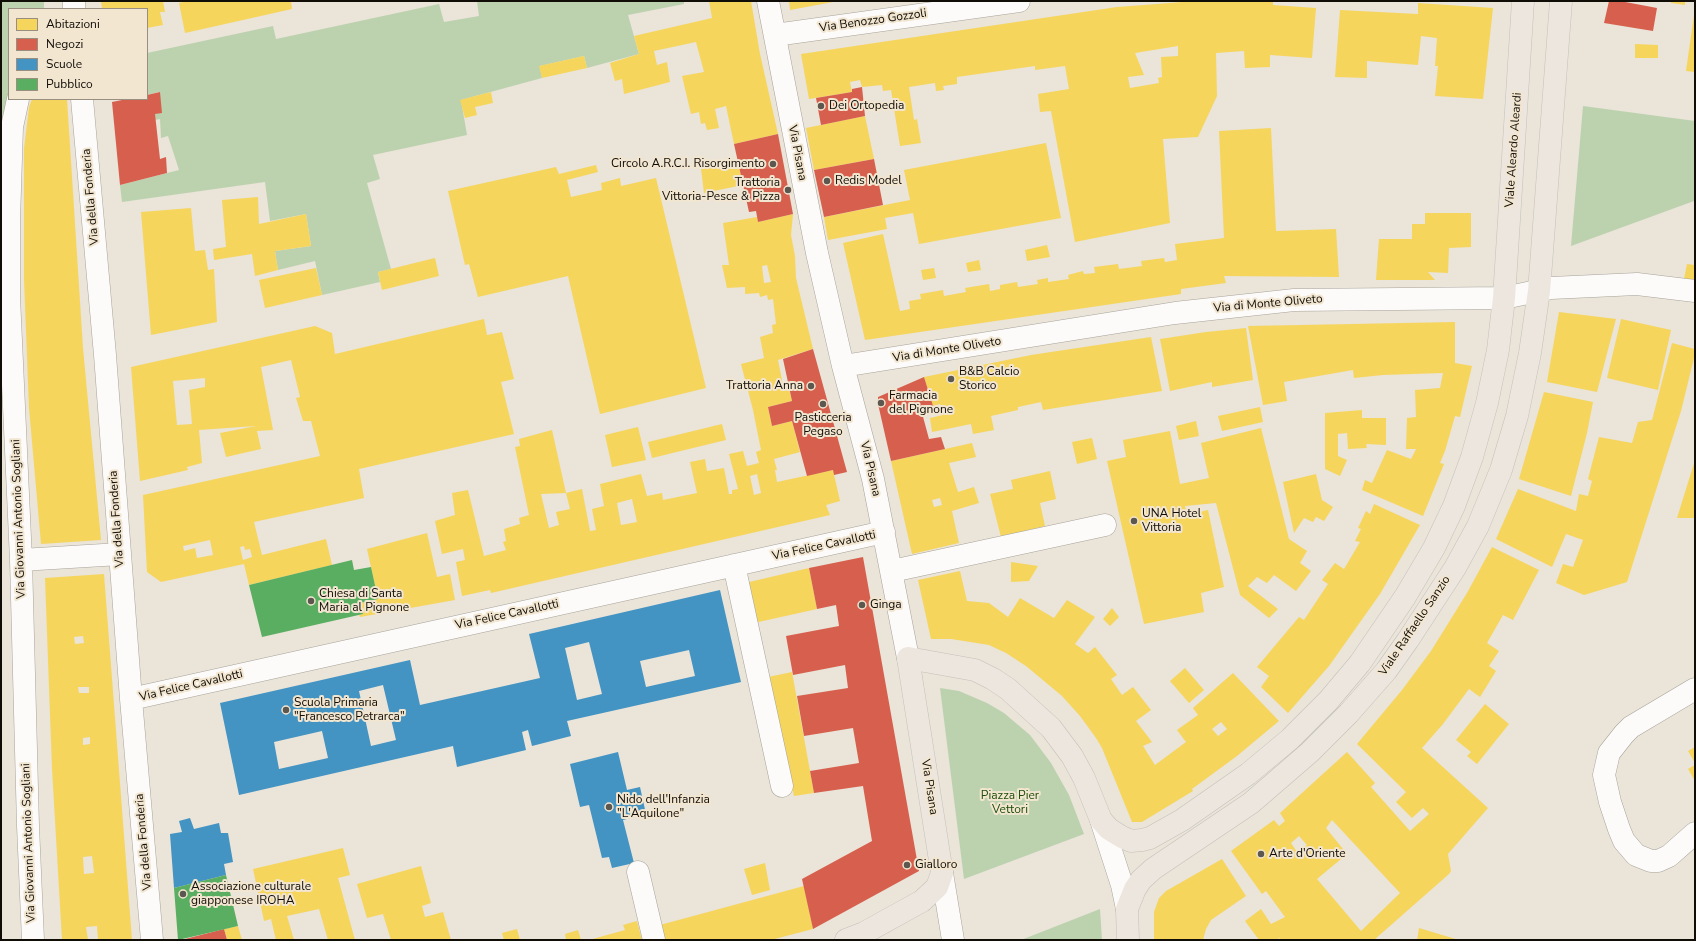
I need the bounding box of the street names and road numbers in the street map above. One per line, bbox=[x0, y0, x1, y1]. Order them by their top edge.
street label: Via Benozzo Gozzoli bbox=[818, 6, 928, 36]
street label: Viale Aleardo Aleardi bbox=[1503, 92, 1525, 208]
street label: Via Pisana bbox=[785, 124, 809, 182]
street label: Via della Fonderia bbox=[80, 148, 102, 246]
street label: Via di Monte Oliveto bbox=[1213, 292, 1323, 316]
street label: Via di Monte Oliveto bbox=[892, 334, 1002, 366]
street label: Via Giovanni Antonio Sogliani bbox=[9, 439, 29, 599]
street label: Via Pisana bbox=[857, 440, 883, 498]
street label: Via della Fonderia bbox=[106, 470, 128, 568]
street label: Via Felice Cavallotti bbox=[771, 528, 877, 564]
street label: Viale Raffaello Sanzio bbox=[1376, 573, 1454, 679]
street label: Via Felice Cavallotti bbox=[454, 597, 560, 633]
street label: Via Felice Cavallotti bbox=[138, 667, 244, 705]
street label: Via Pisana bbox=[917, 758, 941, 816]
street label: Via Giovanni Antonio Sogliani bbox=[19, 763, 39, 923]
street label: Via della Fonderia bbox=[133, 793, 155, 891]

